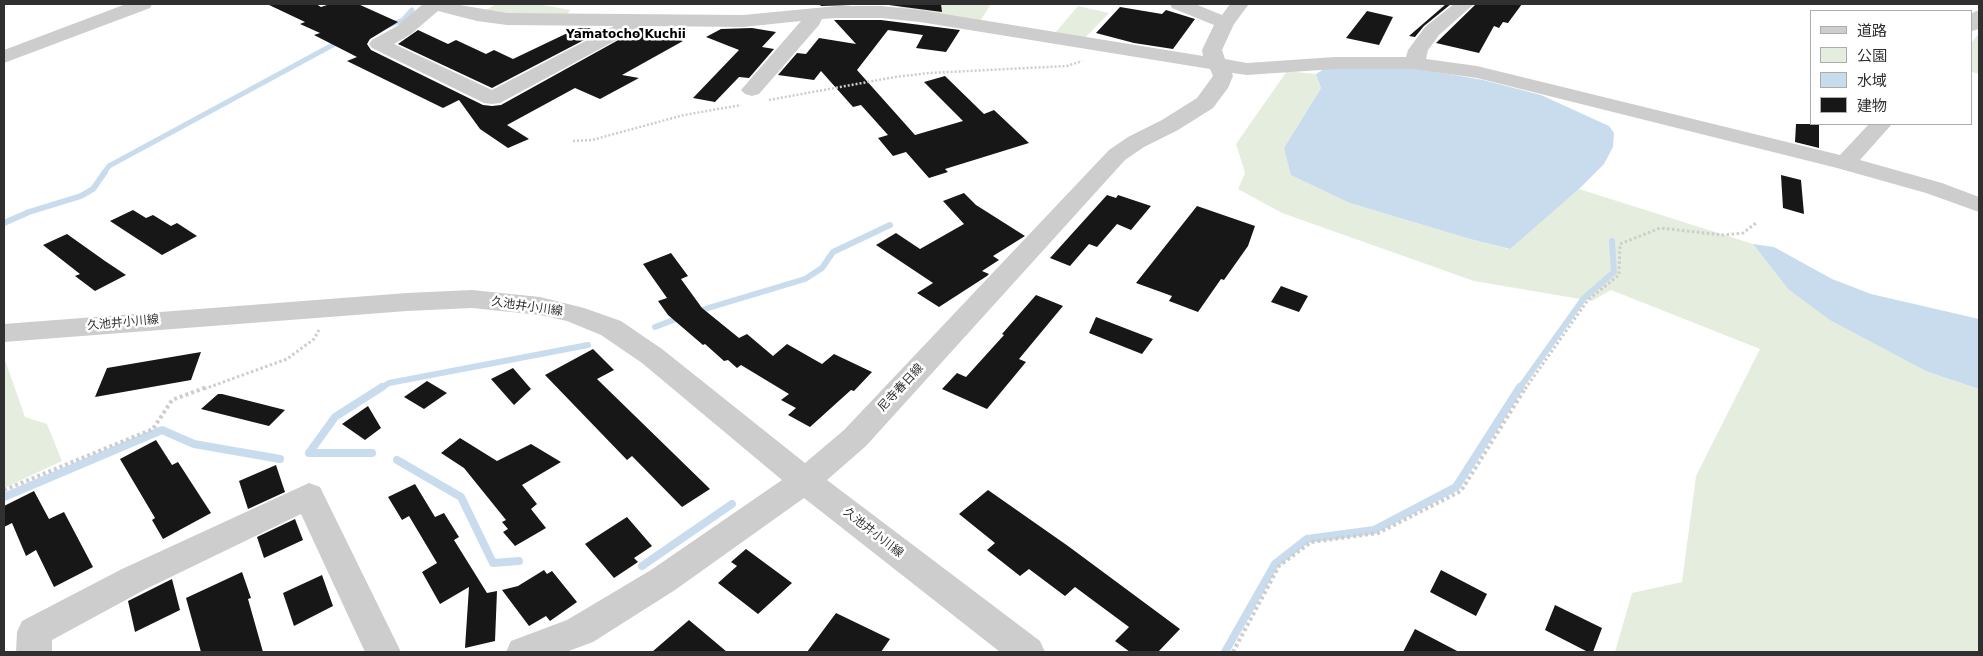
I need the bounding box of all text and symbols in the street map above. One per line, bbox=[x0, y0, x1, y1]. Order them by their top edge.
legend bbox=[1810, 10, 1973, 125]
text: 道路 bbox=[1857, 22, 1887, 40]
district label: Yamatocho Kuchii bbox=[566, 28, 686, 42]
text: 公園 bbox=[1857, 47, 1887, 65]
text: 水域 bbox=[1857, 72, 1887, 90]
text: 建物 bbox=[1857, 97, 1887, 115]
street label: 久池井小川線 bbox=[490, 295, 564, 319]
street label: 久池井小川線 bbox=[87, 313, 159, 333]
street label: 尼寺春日線 bbox=[875, 361, 927, 415]
street label: 久池井小川線 bbox=[840, 505, 906, 561]

